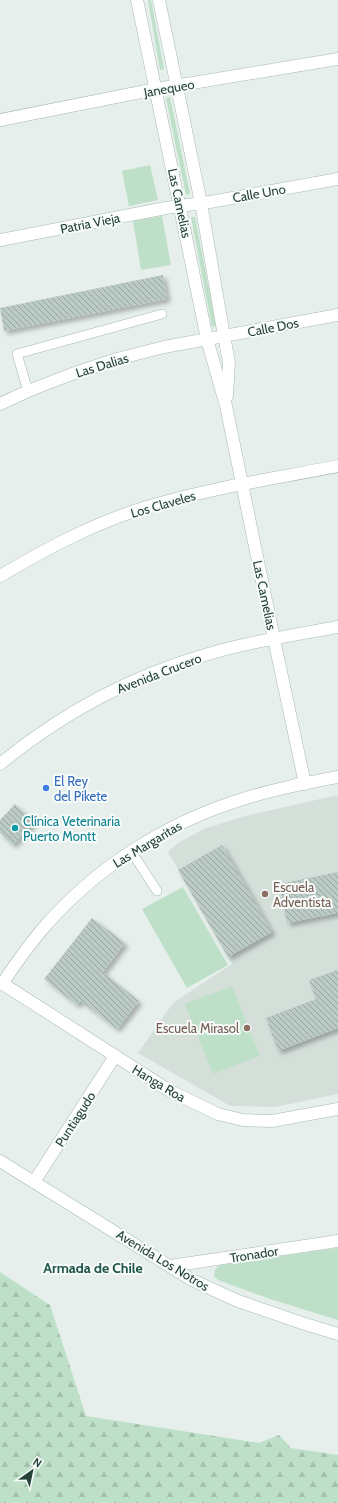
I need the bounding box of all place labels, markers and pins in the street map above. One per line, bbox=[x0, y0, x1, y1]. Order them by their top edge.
place label: El Rey del Pikete bbox=[54, 773, 108, 804]
marker: El Rey del Pikete bbox=[41, 783, 51, 793]
place label: Clínica Veterinaria Puerto Montt bbox=[23, 813, 121, 844]
marker: Clínica Veterinaria Puerto Montt bbox=[10, 823, 20, 833]
place label: Escuela Adventista bbox=[273, 879, 332, 910]
marker: Escuela Adventista bbox=[260, 889, 270, 899]
place label: Escuela Mirasol bbox=[156, 1020, 239, 1036]
marker: Escuela Mirasol bbox=[242, 1023, 252, 1033]

